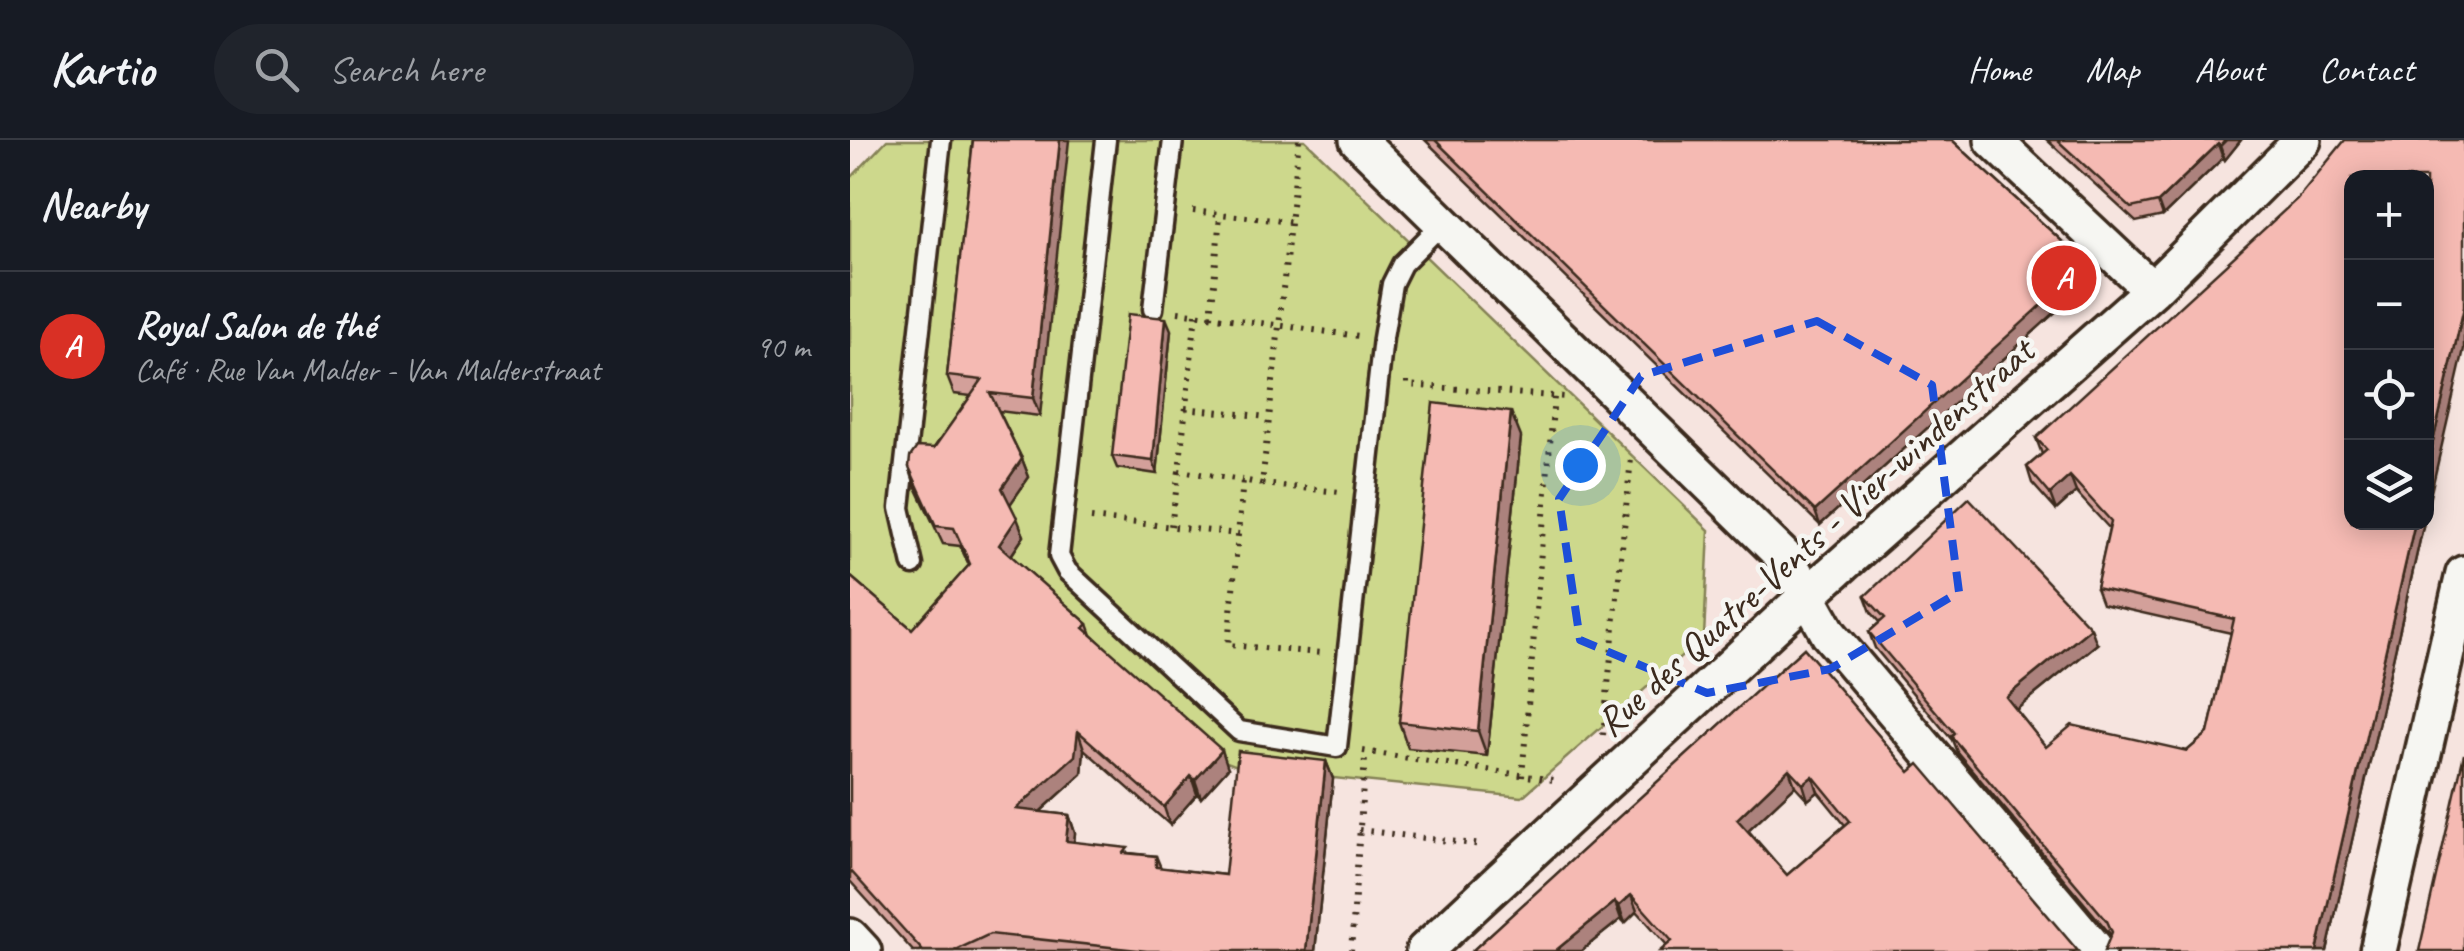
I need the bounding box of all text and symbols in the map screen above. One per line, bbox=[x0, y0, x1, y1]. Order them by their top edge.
search box bbox=[214, 24, 914, 114]
text: Kartio bbox=[50, 39, 154, 99]
icon: search bbox=[249, 42, 304, 97]
text: Search here bbox=[329, 46, 484, 93]
text: Home bbox=[1968, 47, 2031, 92]
text: Map bbox=[2086, 47, 2139, 92]
text: About bbox=[2194, 47, 2264, 92]
text: Contact bbox=[2319, 47, 2414, 92]
map controls bbox=[2344, 170, 2434, 530]
button: + bbox=[2344, 170, 2434, 260]
text: Nearby bbox=[40, 179, 146, 232]
pin: A bbox=[2032, 240, 2096, 316]
button: − bbox=[2344, 260, 2434, 350]
text: Royal Salon de thé bbox=[135, 302, 375, 349]
street label: Rue des Quatre-Vents - Vier-windenstraat bbox=[1586, 324, 2047, 747]
text: A bbox=[64, 326, 81, 367]
text: 90 m bbox=[756, 326, 810, 367]
text: Café · Rue Van Malder - Van Malderstraat bbox=[135, 349, 600, 390]
button: locate bbox=[2344, 350, 2434, 440]
your location bbox=[1555, 440, 1606, 491]
button: layers bbox=[2344, 440, 2434, 530]

